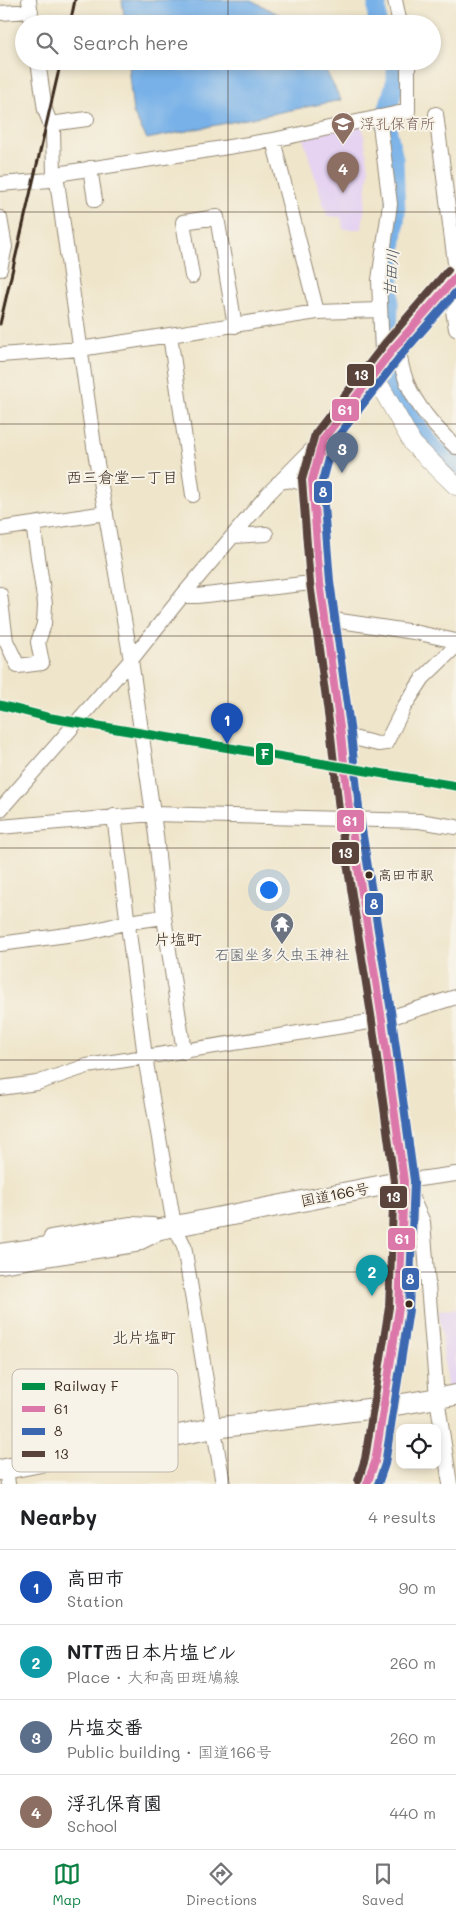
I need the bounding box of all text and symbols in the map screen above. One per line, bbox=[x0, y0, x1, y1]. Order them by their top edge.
search box bbox=[15, 15, 441, 70]
icon: search bbox=[33, 29, 61, 57]
text: Search here bbox=[73, 30, 189, 55]
school or university icon: 浮孔保育所 bbox=[330, 111, 356, 145]
place label: 浮孔保育所 bbox=[360, 113, 435, 133]
pin: 4 bbox=[327, 152, 359, 193]
water label: 甘田川 bbox=[378, 248, 403, 298]
line badge: 13 bbox=[346, 363, 375, 387]
text: 13 bbox=[354, 365, 368, 384]
line badge: 61 bbox=[331, 398, 360, 422]
text: 61 bbox=[338, 400, 352, 419]
pin: 3 bbox=[326, 432, 358, 473]
district label: 西三倉堂一丁目 bbox=[66, 466, 178, 487]
line badge: 8 bbox=[313, 480, 333, 504]
text: 8 bbox=[319, 482, 328, 501]
pin: 1 bbox=[211, 703, 243, 744]
line badge: F bbox=[255, 742, 274, 766]
text: F bbox=[261, 744, 270, 763]
line badge: 61 bbox=[336, 809, 365, 833]
text: 61 bbox=[343, 811, 357, 830]
line badge: 13 bbox=[331, 841, 360, 865]
text: 13 bbox=[338, 843, 352, 862]
place label: 高田市駅 bbox=[378, 865, 434, 884]
marker: 高田市駅 bbox=[364, 870, 374, 880]
your location bbox=[256, 877, 282, 903]
line badge: 8 bbox=[364, 892, 384, 916]
text: 8 bbox=[370, 894, 379, 913]
temple icon: 石園坐多久虫玉神社 bbox=[269, 911, 295, 945]
district label: 片塩町 bbox=[154, 928, 202, 949]
place label: 石園坐多久虫玉神社 bbox=[214, 944, 350, 964]
street label: 国道166号 bbox=[299, 1178, 371, 1210]
line badge: 13 bbox=[379, 1185, 408, 1209]
text: 13 bbox=[386, 1187, 400, 1206]
line badge: 61 bbox=[387, 1227, 416, 1251]
text: 61 bbox=[395, 1229, 409, 1248]
pin: 2 bbox=[356, 1255, 388, 1296]
line badge: 8 bbox=[401, 1267, 420, 1291]
text: 8 bbox=[406, 1269, 415, 1288]
unlabelled marker bbox=[404, 1299, 414, 1309]
district label: 北片塩町 bbox=[112, 1326, 176, 1347]
legend bbox=[12, 1369, 178, 1472]
text: Railway F bbox=[54, 1376, 119, 1395]
text: 61 bbox=[54, 1399, 69, 1418]
text: 8 bbox=[54, 1421, 62, 1440]
map controls bbox=[396, 1424, 441, 1469]
button: locate bbox=[396, 1424, 441, 1469]
text: 13 bbox=[54, 1444, 68, 1463]
text: Nearby bbox=[20, 1503, 97, 1530]
text: 4 results bbox=[368, 1506, 436, 1527]
text: 高田市 bbox=[67, 1565, 124, 1590]
text: 1 bbox=[32, 1577, 40, 1598]
text: 90 m bbox=[399, 1577, 436, 1598]
text: Station bbox=[67, 1590, 123, 1611]
text: NTT西日本片塩ビル bbox=[67, 1639, 237, 1664]
text: 2 bbox=[32, 1652, 40, 1673]
text: 260 m bbox=[390, 1652, 436, 1673]
text: Place · 大和高田斑鳩線 bbox=[67, 1666, 239, 1687]
text: 片塩交番 bbox=[67, 1714, 143, 1739]
text: 3 bbox=[31, 1727, 41, 1748]
text: 260 m bbox=[390, 1727, 436, 1748]
text: Public building · 国道166号 bbox=[67, 1741, 272, 1762]
text: 浮孔保育園 bbox=[67, 1790, 162, 1815]
text: 4 bbox=[31, 1802, 41, 1823]
text: 440 m bbox=[389, 1802, 436, 1823]
text: School bbox=[67, 1815, 117, 1836]
tab: Map bbox=[52, 1860, 81, 1909]
tab: Directions bbox=[186, 1860, 257, 1909]
tab: Saved bbox=[362, 1860, 404, 1909]

